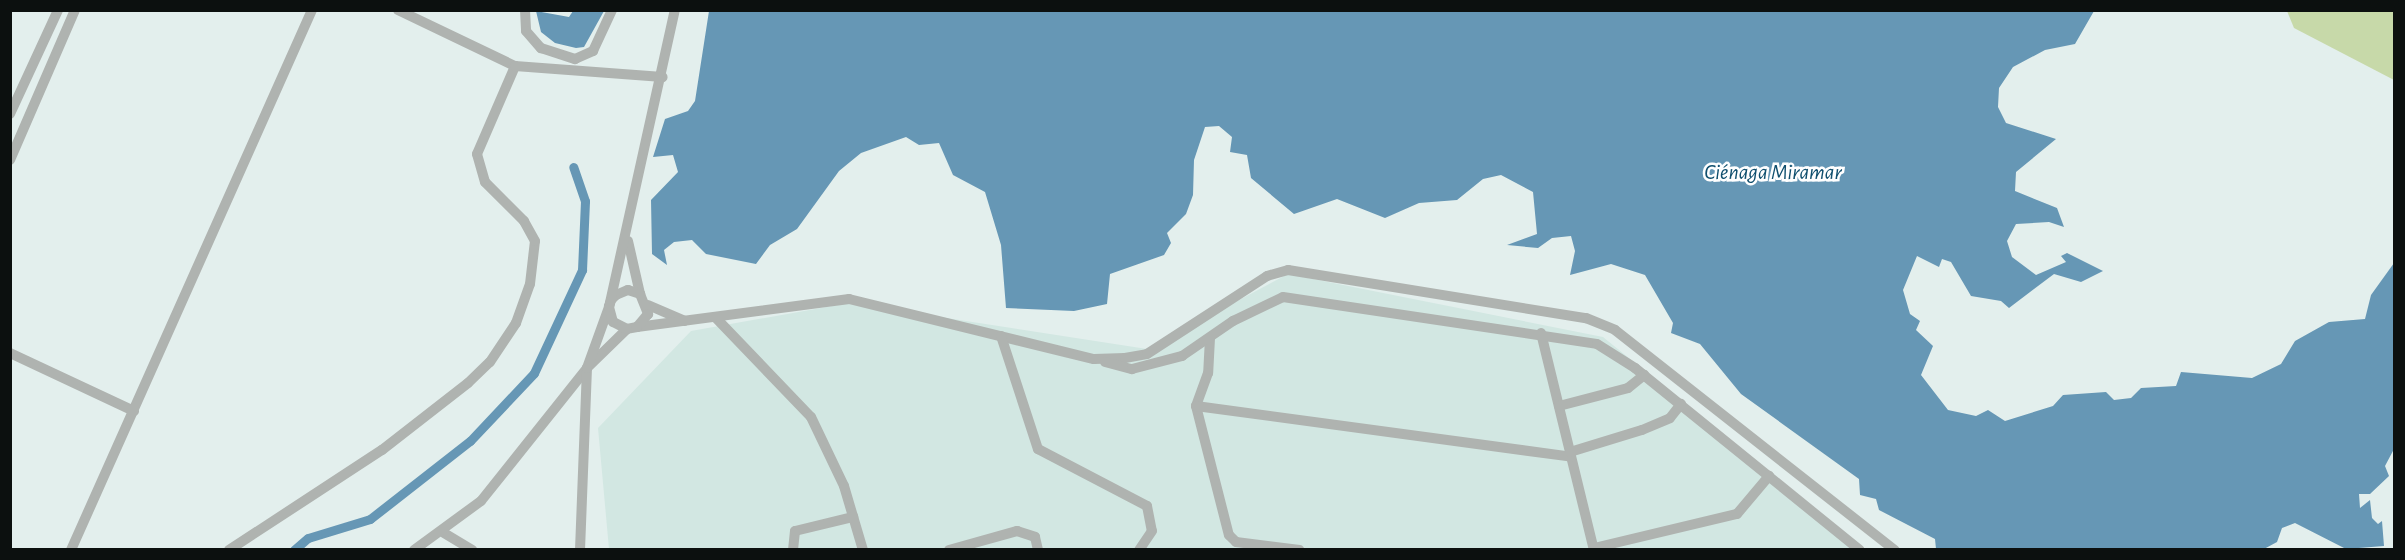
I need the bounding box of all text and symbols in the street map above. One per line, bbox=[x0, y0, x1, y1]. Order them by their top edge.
water label: Ciénaga Miramar bbox=[1704, 160, 1842, 186]

